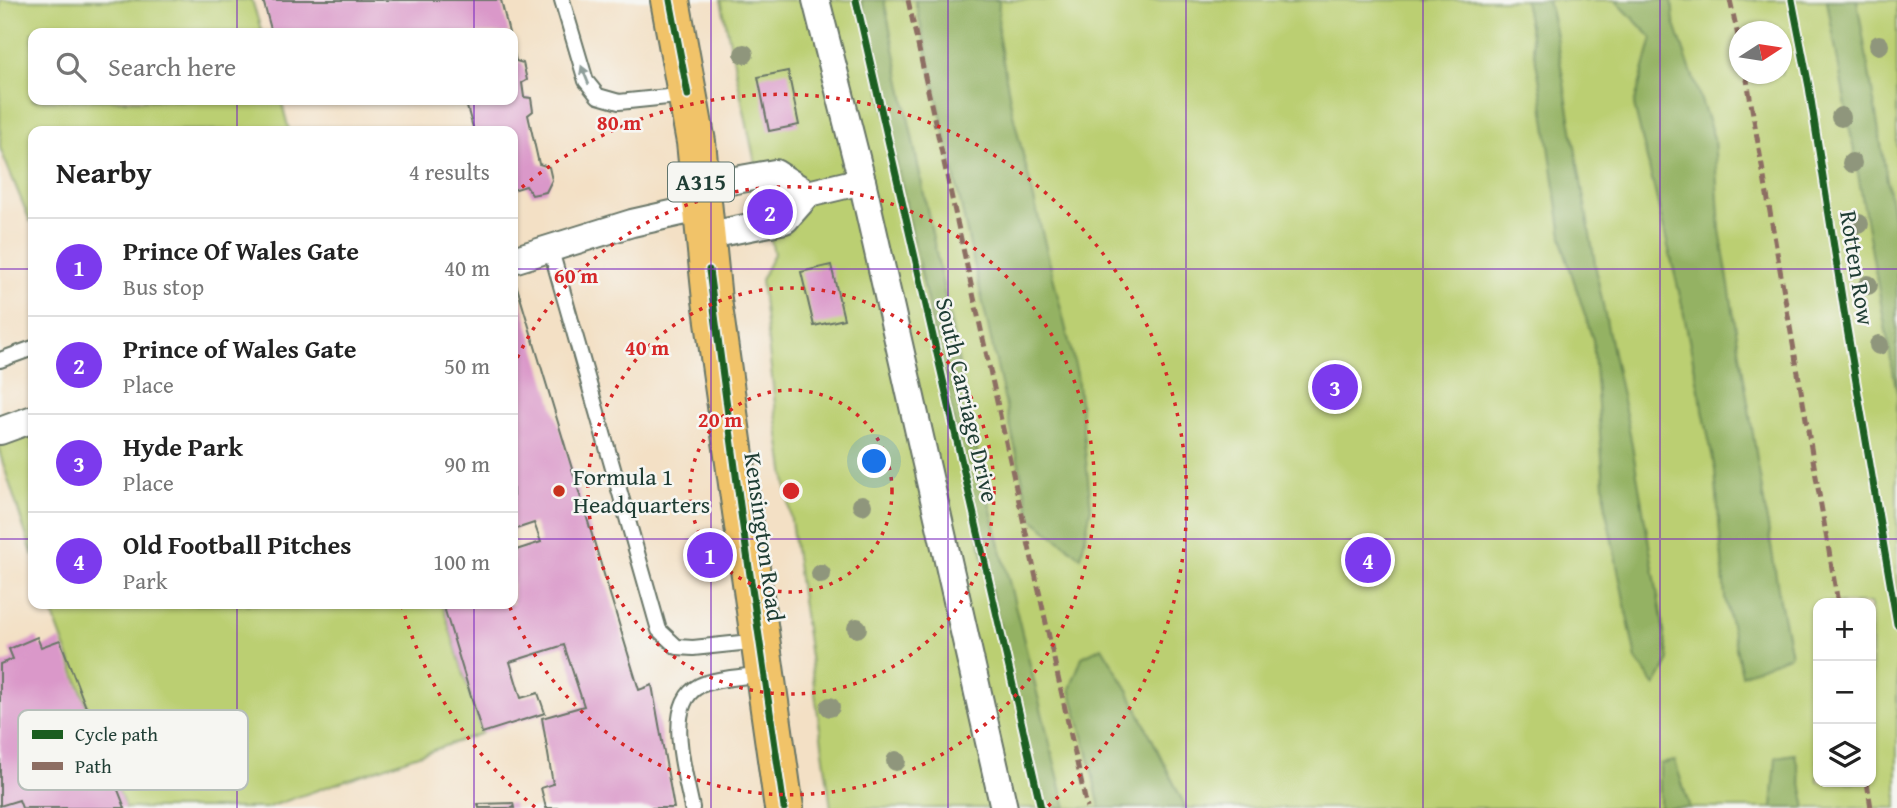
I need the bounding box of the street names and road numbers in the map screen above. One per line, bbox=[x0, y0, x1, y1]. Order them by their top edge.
road number: A315 bbox=[668, 162, 734, 202]
street label: Rotten Row bbox=[1831, 208, 1884, 328]
street label: South Carriage Drive bbox=[927, 294, 1008, 506]
street label: Kensington Road bbox=[735, 450, 794, 624]

